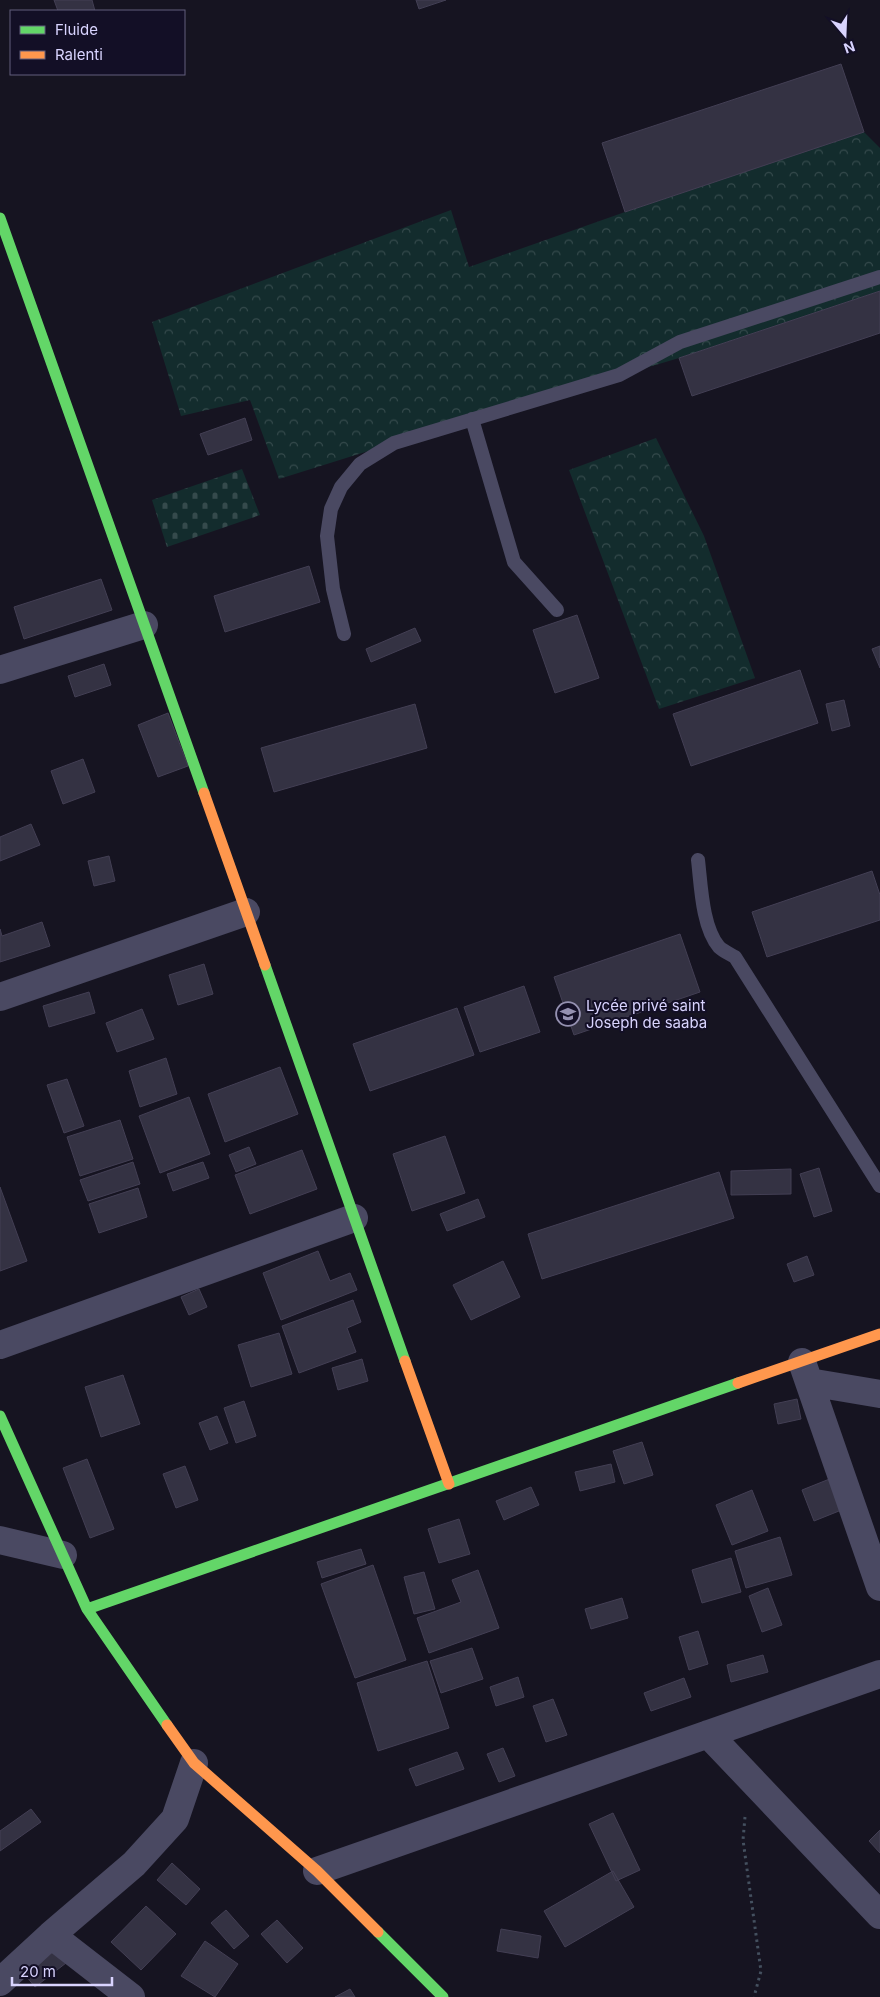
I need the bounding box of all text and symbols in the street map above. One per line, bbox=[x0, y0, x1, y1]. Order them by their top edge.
legend bbox=[10, 10, 185, 75]
north arrow bbox=[820, 10, 870, 60]
text: Fluide bbox=[55, 20, 98, 39]
text: N bbox=[842, 38, 857, 58]
text: Ralenti bbox=[55, 45, 103, 64]
place label: Lycée privé saint Joseph de saaba bbox=[586, 996, 707, 1032]
school or university icon: Lycée privé saint Joseph de saaba bbox=[555, 1001, 581, 1027]
scale bar bbox=[12, 1954, 112, 1986]
text: 20 m bbox=[20, 1962, 56, 1981]

